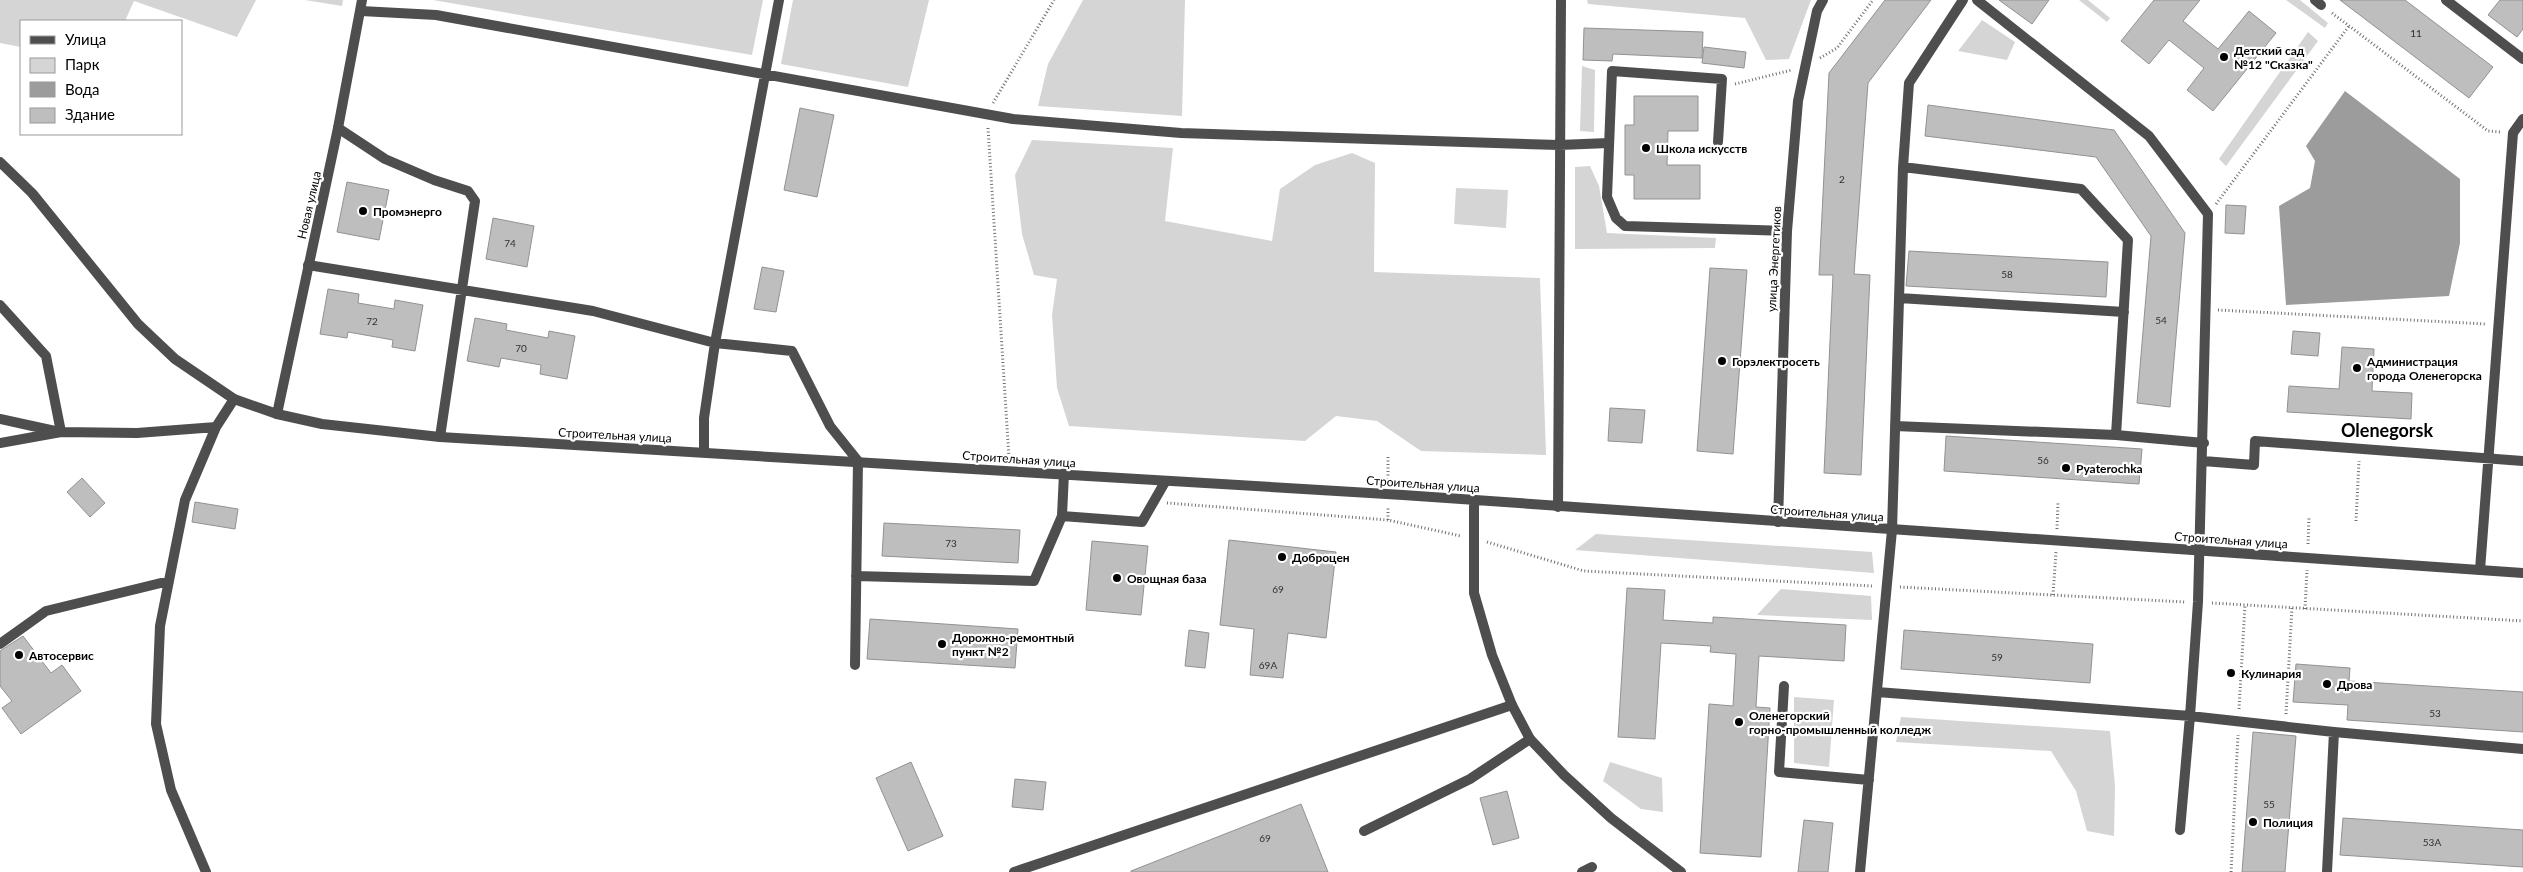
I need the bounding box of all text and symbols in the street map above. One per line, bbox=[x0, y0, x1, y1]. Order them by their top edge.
legend bbox=[20, 20, 182, 135]
house number: 11 bbox=[2410, 27, 2422, 39]
text: Улица bbox=[65, 30, 106, 48]
place label: Детский сад №12 "Сказка" bbox=[2234, 43, 2313, 72]
marker: Детский сад №12 "Сказка" bbox=[2218, 51, 2230, 63]
text: Парк bbox=[65, 55, 100, 73]
text: Вода bbox=[65, 80, 100, 98]
text: Здание bbox=[65, 105, 115, 123]
place label: Школа искусств bbox=[1656, 141, 1747, 156]
marker: Школа искусств bbox=[1640, 142, 1652, 154]
street label: Новая улица bbox=[294, 169, 324, 241]
house number: 2 bbox=[1839, 173, 1845, 185]
place label: Промэнерго bbox=[373, 204, 442, 219]
marker: Промэнерго bbox=[357, 205, 369, 217]
street label: улица Энергетиков bbox=[1764, 206, 1784, 312]
house number: 74 bbox=[504, 237, 516, 249]
house number: 58 bbox=[2001, 268, 2013, 280]
house number: 54 bbox=[2155, 314, 2167, 326]
house number: 72 bbox=[366, 315, 378, 327]
house number: 70 bbox=[515, 342, 527, 354]
place label: Горэлектросеть bbox=[1732, 354, 1820, 369]
place label: Администрация города Оленегорска bbox=[2366, 354, 2482, 383]
marker: Горэлектросеть bbox=[1716, 355, 1728, 367]
marker: Администрация города Оленегорска bbox=[2351, 362, 2363, 374]
district label: Olenegorsk bbox=[2341, 419, 2433, 441]
street label: Строительная улица bbox=[558, 425, 672, 445]
street label: Строительная улица bbox=[962, 448, 1076, 470]
house number: 56 bbox=[2037, 454, 2049, 466]
place label: Pyaterochka bbox=[2076, 461, 2143, 476]
marker: Pyaterochka bbox=[2060, 462, 2072, 474]
street label: Строительная улица bbox=[1366, 473, 1480, 495]
street label: Строительная улица bbox=[1770, 502, 1884, 524]
street label: Строительная улица bbox=[2174, 529, 2288, 551]
house number: 73 bbox=[945, 537, 957, 549]
place label: Доброцен bbox=[1292, 550, 1350, 565]
marker: Доброцен bbox=[1276, 551, 1288, 563]
place label: Овощная база bbox=[1127, 571, 1207, 586]
marker: Овощная база bbox=[1111, 572, 1123, 584]
house number: 69 bbox=[1272, 583, 1284, 595]
place label: Дорожно-ремонтный пункт №2 bbox=[952, 630, 1074, 659]
marker: Дорожно-ремонтный пункт №2 bbox=[936, 638, 948, 650]
place label: Автосервис bbox=[28, 648, 94, 663]
marker: Автосервис bbox=[13, 649, 25, 661]
house number: 59 bbox=[1991, 651, 2003, 663]
house number: 69А bbox=[1259, 659, 1277, 671]
place label: Кулинария bbox=[2241, 666, 2301, 681]
marker: Кулинария bbox=[2225, 667, 2237, 679]
place label: Дрова bbox=[2337, 677, 2372, 692]
marker: Дрова bbox=[2321, 678, 2333, 690]
house number: 53 bbox=[2429, 707, 2441, 719]
place label: Оленегорский горно-промышленный колледж bbox=[1749, 708, 1931, 737]
marker: Оленегорский горно-промышленный колледж bbox=[1733, 716, 1745, 728]
house number: 55 bbox=[2263, 798, 2275, 810]
place label: Полиция bbox=[2263, 815, 2313, 830]
marker: Полиция bbox=[2247, 816, 2259, 828]
house number: 69 bbox=[1259, 832, 1271, 844]
house number: 53А bbox=[2423, 836, 2441, 848]

